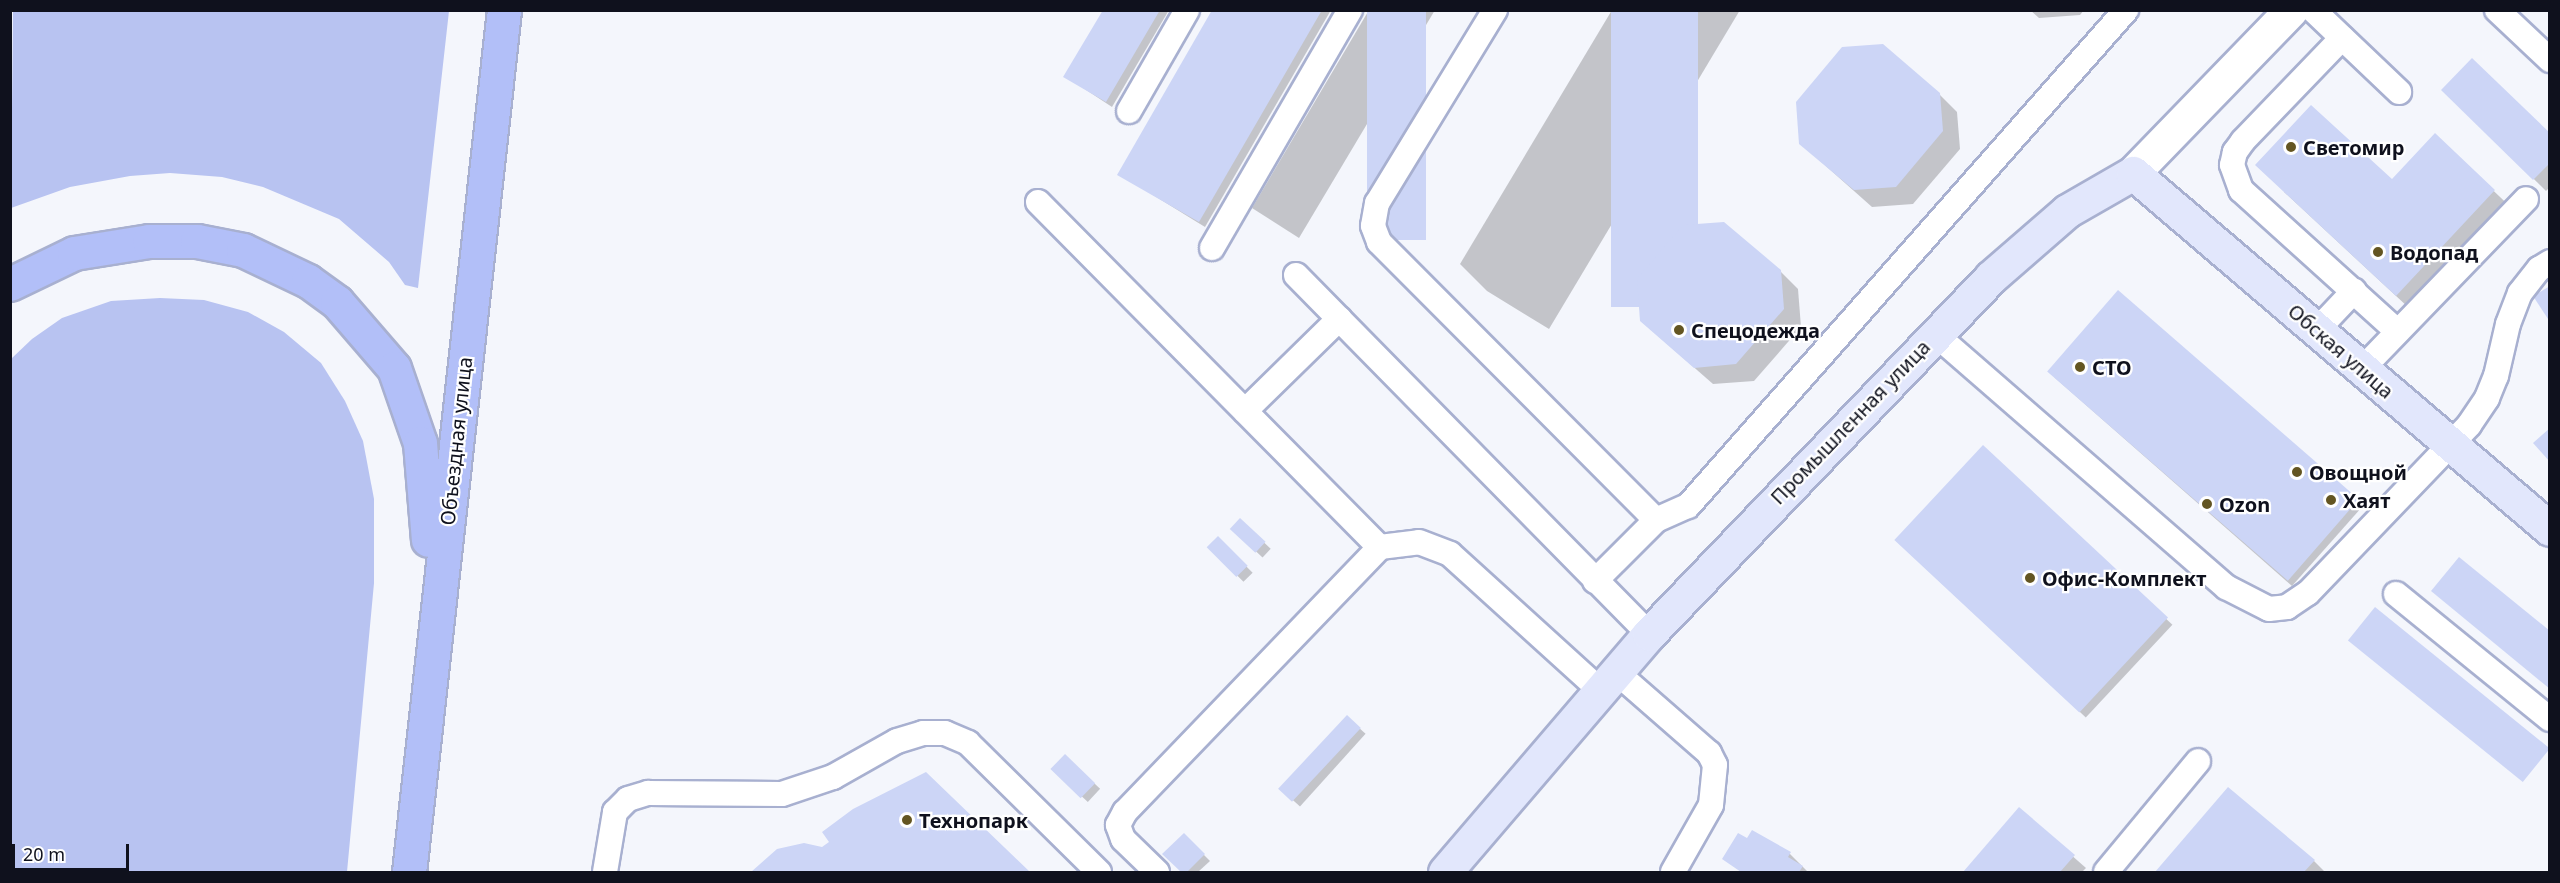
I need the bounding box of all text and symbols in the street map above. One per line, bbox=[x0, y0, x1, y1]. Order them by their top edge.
place label: Светомир bbox=[2303, 135, 2405, 159]
marker: Светомир bbox=[2284, 140, 2298, 154]
place label: Водопад bbox=[2390, 240, 2478, 264]
marker: Водопад bbox=[2371, 245, 2385, 259]
street label: Обская улица bbox=[2283, 299, 2399, 403]
place label: Спецодежда bbox=[1691, 318, 1820, 342]
marker: Спецодежда bbox=[1672, 323, 1686, 337]
street label: Промышленная улица bbox=[1765, 335, 1935, 509]
place label: СТО bbox=[2092, 355, 2132, 379]
street label: Объездная улица bbox=[435, 356, 477, 526]
marker: СТО bbox=[2073, 360, 2087, 374]
place label: Овощной bbox=[2309, 460, 2407, 484]
marker: Овощной bbox=[2290, 465, 2304, 479]
place label: Хаят bbox=[2343, 488, 2390, 512]
place label: Ozon bbox=[2219, 492, 2270, 516]
marker: Хаят bbox=[2324, 493, 2338, 507]
marker: Ozon bbox=[2200, 497, 2214, 511]
place label: Офис-Комплект bbox=[2042, 566, 2206, 590]
marker: Офис-Комплект bbox=[2023, 571, 2037, 585]
place label: Технопарк bbox=[919, 808, 1028, 832]
marker: Технопарк bbox=[900, 813, 914, 827]
scale bar bbox=[15, 832, 132, 870]
text: 20 m bbox=[23, 842, 65, 866]

